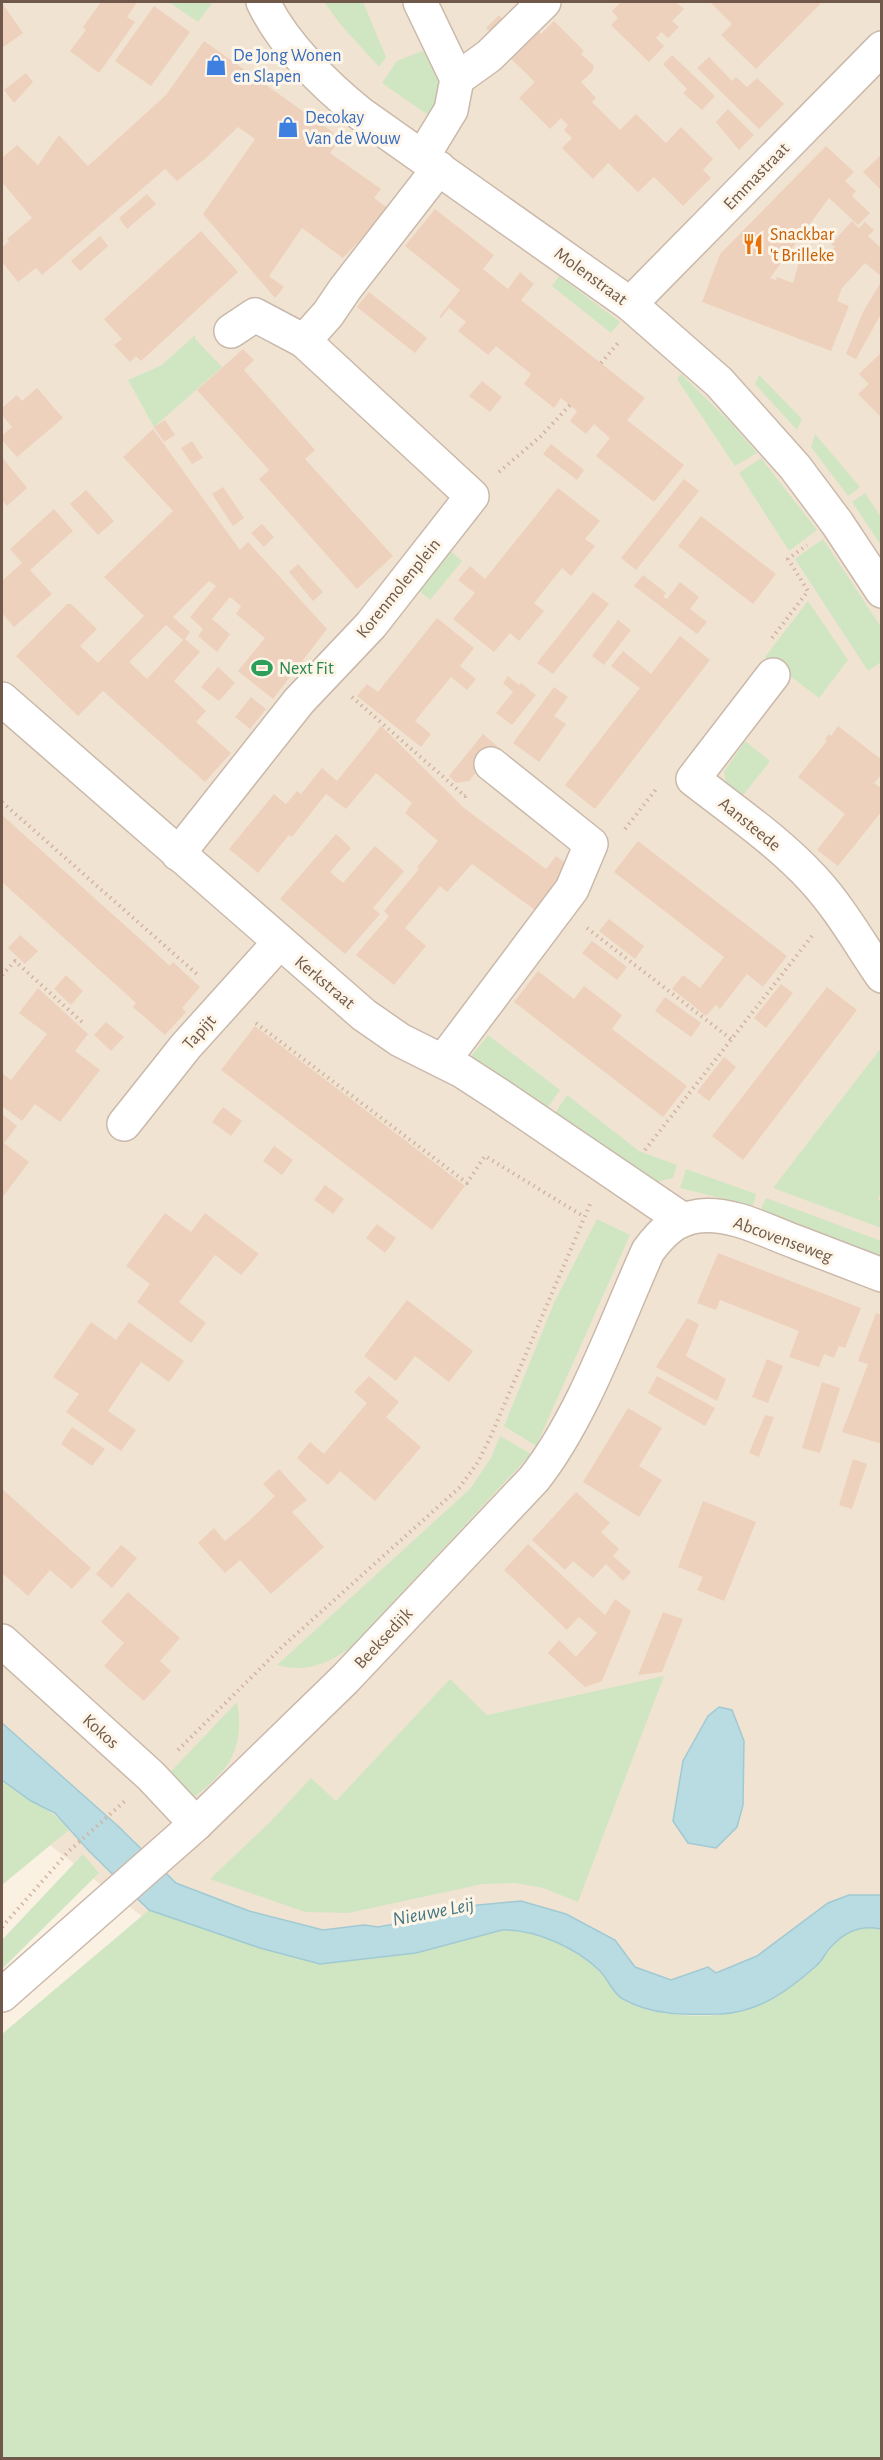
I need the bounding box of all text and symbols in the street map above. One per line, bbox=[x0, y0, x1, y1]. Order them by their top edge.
place label: De Jong Wonen en Slapen bbox=[233, 47, 342, 86]
shop icon: De Jong Wonen en Slapen bbox=[204, 53, 228, 77]
place label: Decokay Van de Wouw bbox=[305, 109, 400, 148]
shop icon: Decokay Van de Wouw bbox=[276, 115, 300, 139]
street label: Emmastraat bbox=[720, 139, 793, 214]
place label: Snackbar 't Brilleke bbox=[770, 226, 834, 265]
restaurant icon: Snackbar 't Brilleke bbox=[741, 232, 765, 256]
street label: Molenstraat bbox=[551, 245, 630, 309]
street label: Korenmolenplein bbox=[353, 536, 444, 642]
sports icon: Next Fit bbox=[250, 656, 274, 680]
place label: Next Fit bbox=[279, 660, 334, 678]
street label: Aansteede bbox=[715, 794, 784, 855]
street label: Kerkstraat bbox=[291, 953, 358, 1013]
street label: Tapijt bbox=[180, 1012, 220, 1054]
street label: Abcovenseweg bbox=[731, 1214, 835, 1266]
street label: Beeksedijk bbox=[351, 1604, 417, 1673]
street label: Kokos bbox=[79, 1711, 122, 1752]
water label: Nieuwe Leij bbox=[391, 1894, 476, 1930]

